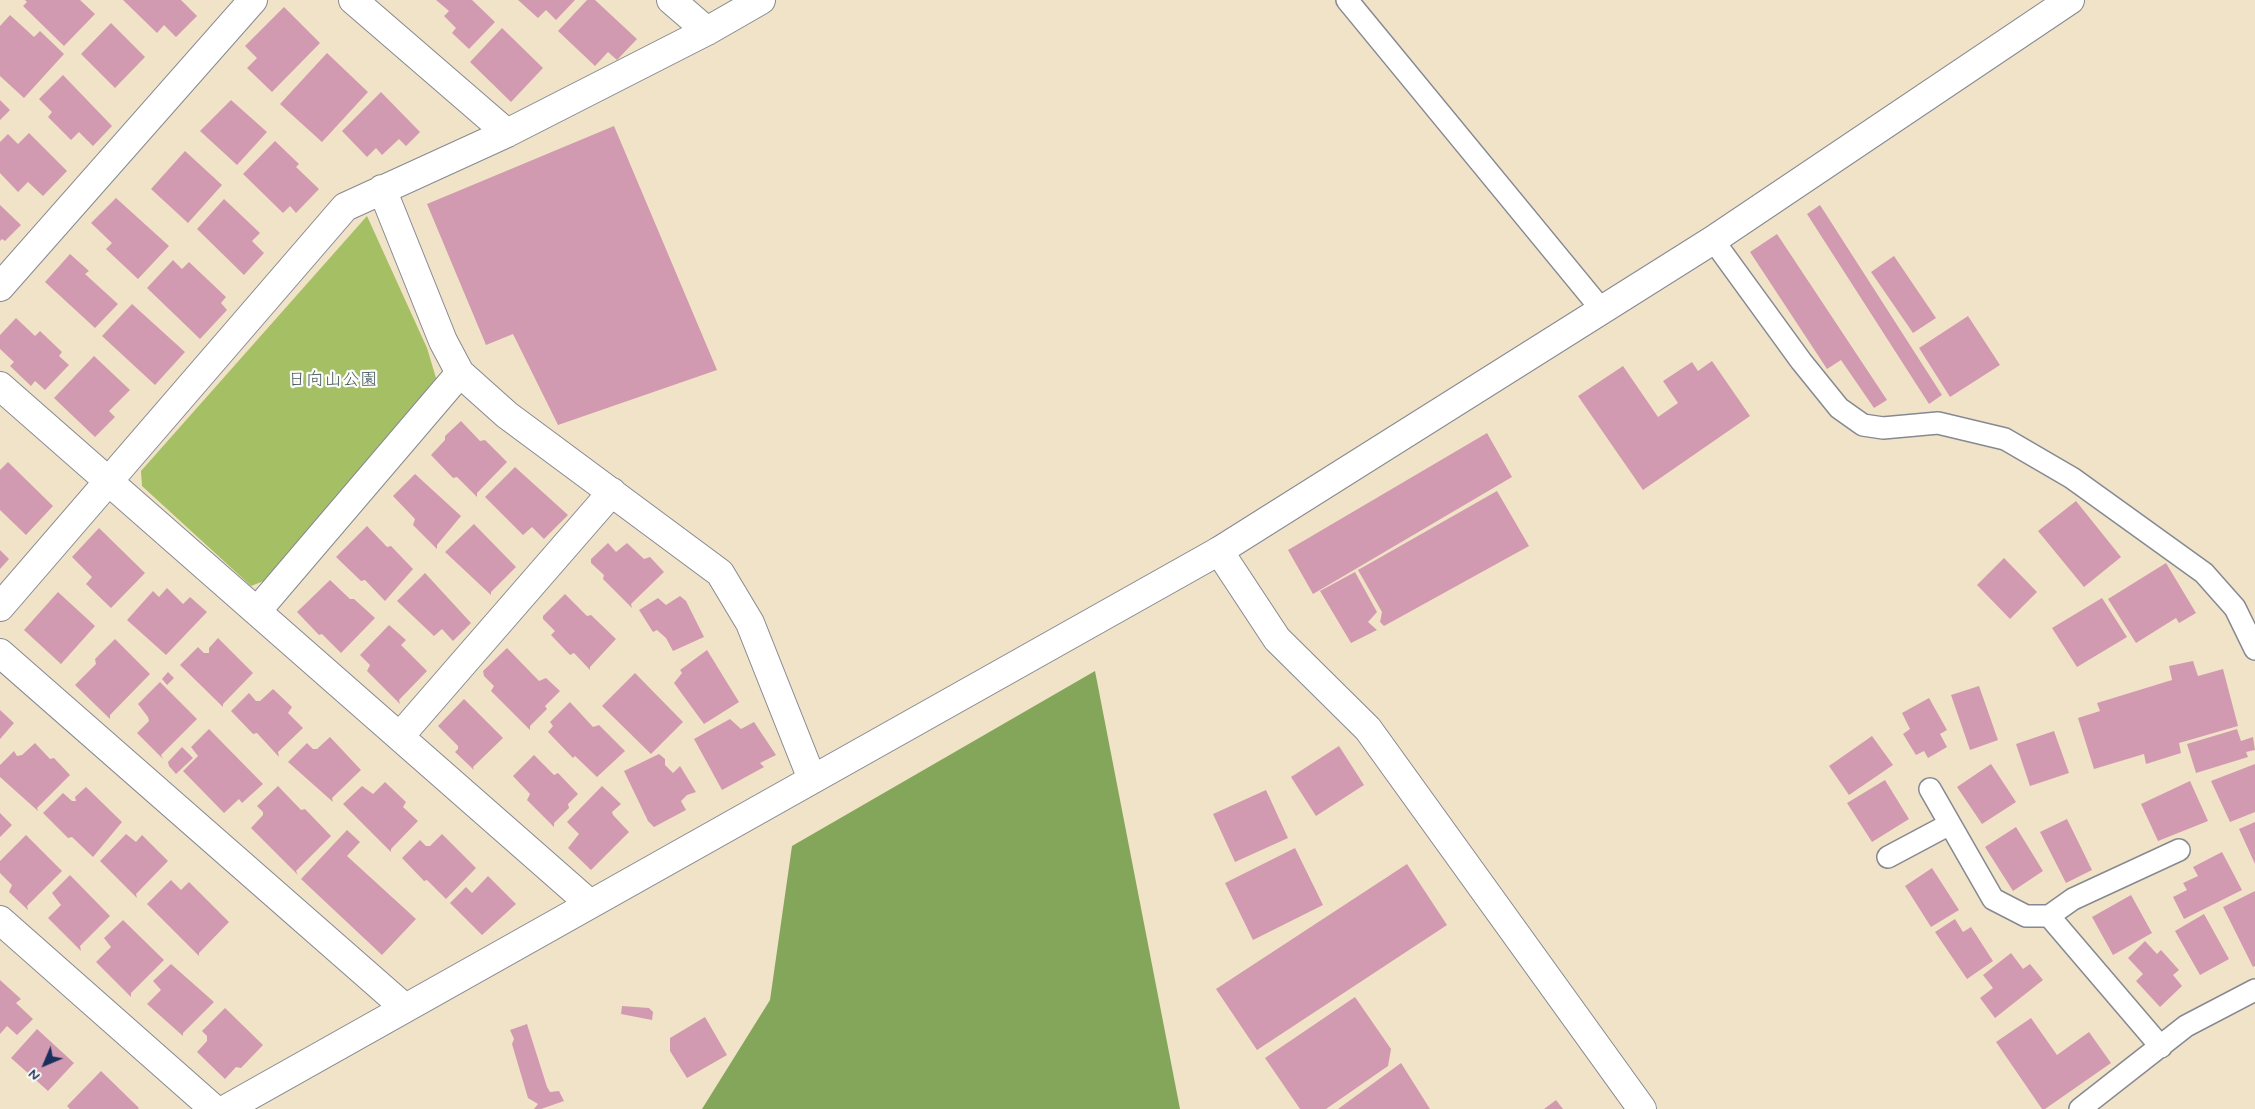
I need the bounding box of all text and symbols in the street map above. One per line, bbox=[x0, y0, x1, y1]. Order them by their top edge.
park label: 日向山公園 bbox=[288, 370, 378, 392]
north arrow bbox=[20, 1039, 70, 1089]
text: N bbox=[25, 1065, 44, 1084]

